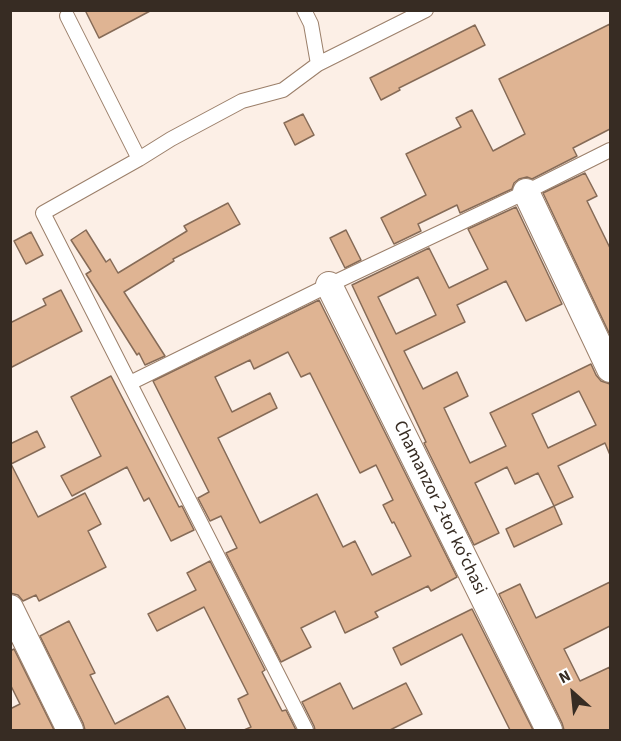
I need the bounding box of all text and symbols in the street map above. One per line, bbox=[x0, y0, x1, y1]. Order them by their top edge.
street label: Chamanzor 2-tor koʻchasi bbox=[387, 418, 491, 598]
north arrow bbox=[543, 663, 603, 723]
text: N bbox=[555, 665, 575, 689]

